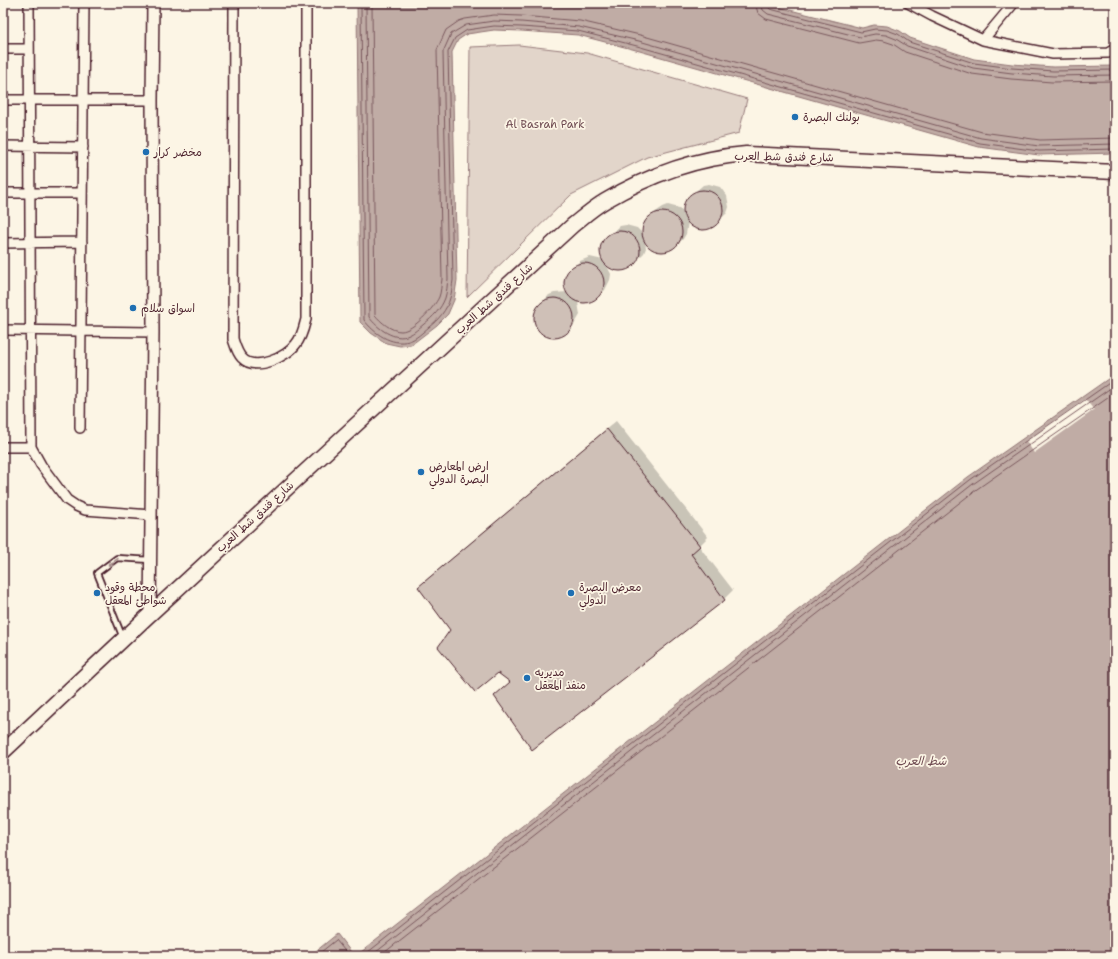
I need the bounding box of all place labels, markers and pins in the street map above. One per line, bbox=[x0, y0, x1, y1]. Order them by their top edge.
place label: بولنك البصرة bbox=[803, 110, 860, 125]
marker: بولنك البصرة bbox=[790, 112, 800, 122]
place label: مخضر كرار bbox=[153, 145, 202, 160]
marker: مخضر كرار bbox=[141, 147, 151, 157]
place label: اسواق سلام bbox=[141, 301, 195, 317]
marker: اسواق سلام bbox=[128, 303, 138, 313]
place label: ارض المعارض البصرة الدولي bbox=[429, 459, 489, 490]
marker: ارض المعارض البصرة الدولي bbox=[416, 467, 426, 477]
place label: محطة وقود شواطئ المعقل bbox=[105, 580, 167, 608]
place label: معرض البصرة الدولي bbox=[579, 580, 641, 611]
marker: محطة وقود شواطئ المعقل bbox=[92, 588, 102, 598]
marker: معرض البصرة الدولي bbox=[566, 588, 576, 598]
place label: مديريه منفذ المعقل bbox=[535, 665, 586, 693]
marker: مديريه منفذ المعقل bbox=[522, 673, 532, 683]

